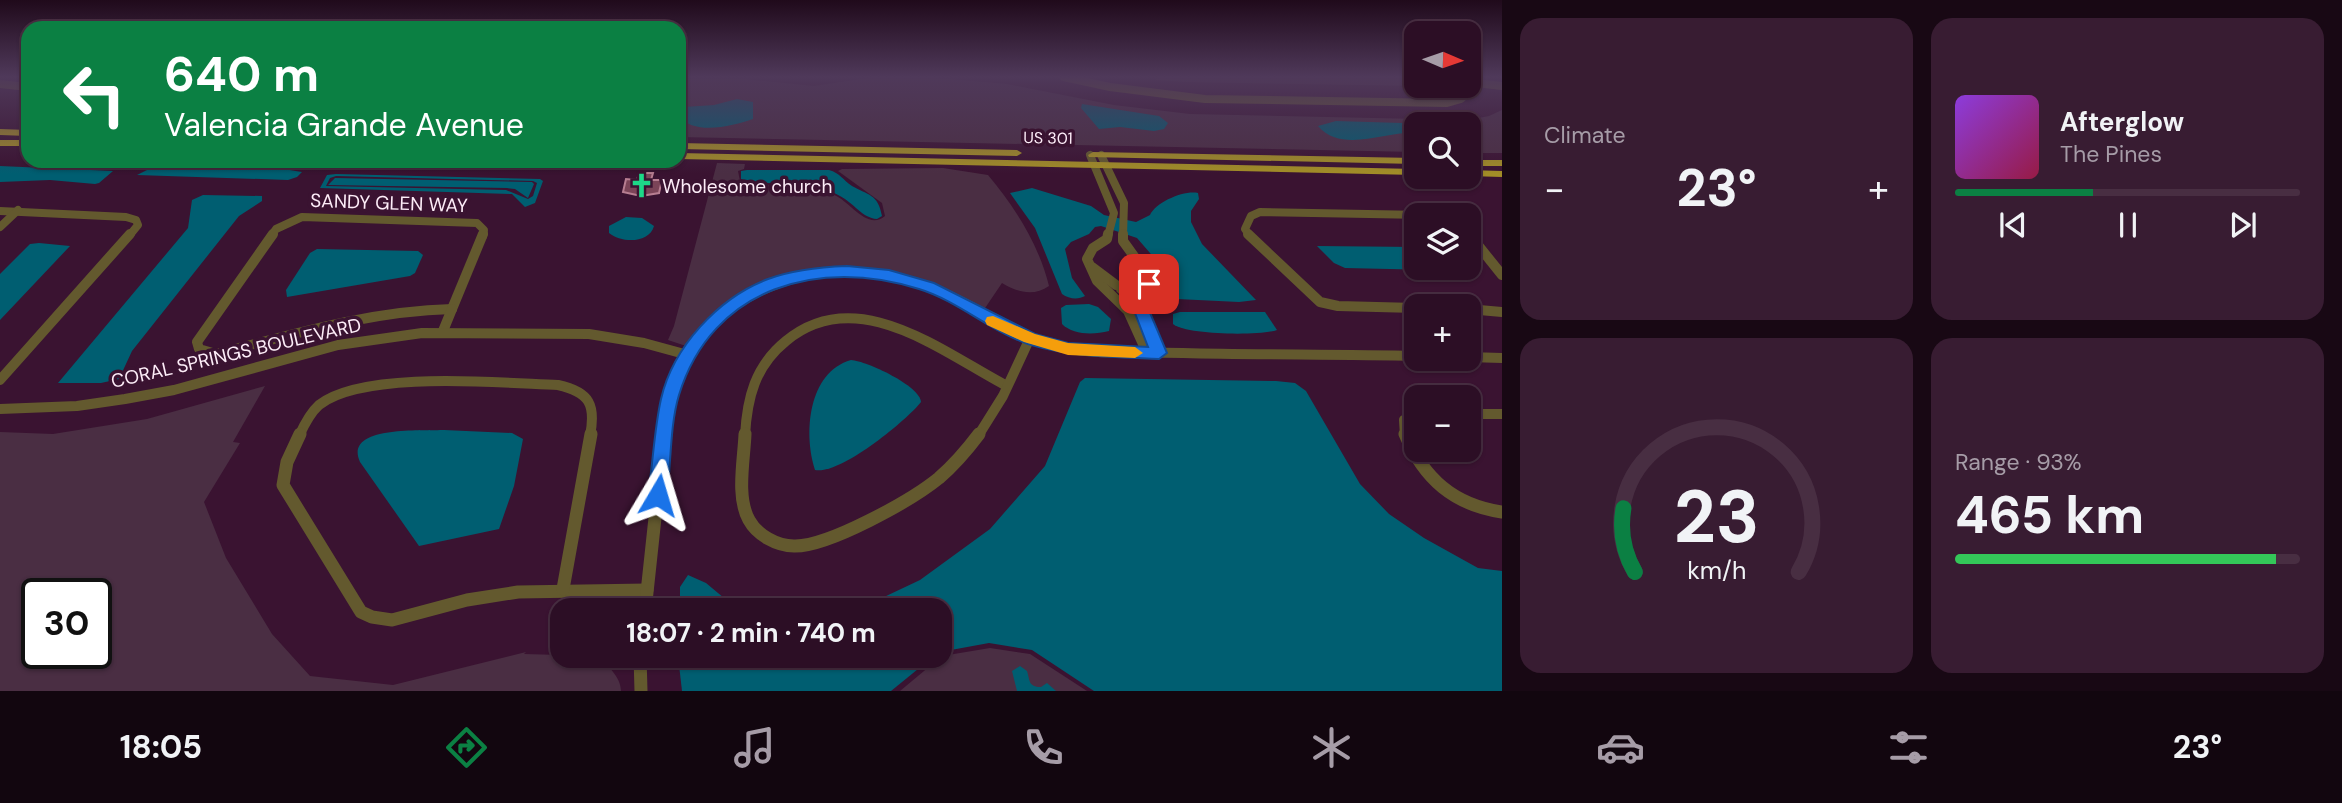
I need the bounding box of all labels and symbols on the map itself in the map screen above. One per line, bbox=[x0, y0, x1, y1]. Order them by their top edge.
north arrow bbox=[1404, 21, 1480, 98]
street label: US 301 bbox=[1023, 127, 1073, 149]
church icon: Wholesome church bbox=[628, 172, 656, 200]
place label: Wholesome church bbox=[662, 174, 832, 199]
street label: SANDY GLEN WAY bbox=[310, 188, 468, 218]
pin bbox=[1119, 254, 1179, 314]
street label: CORAL SPRINGS BOULEVARD bbox=[109, 312, 363, 394]
position arrow bbox=[621, 458, 695, 532]
speed limit sign: 30 bbox=[21, 578, 112, 669]

